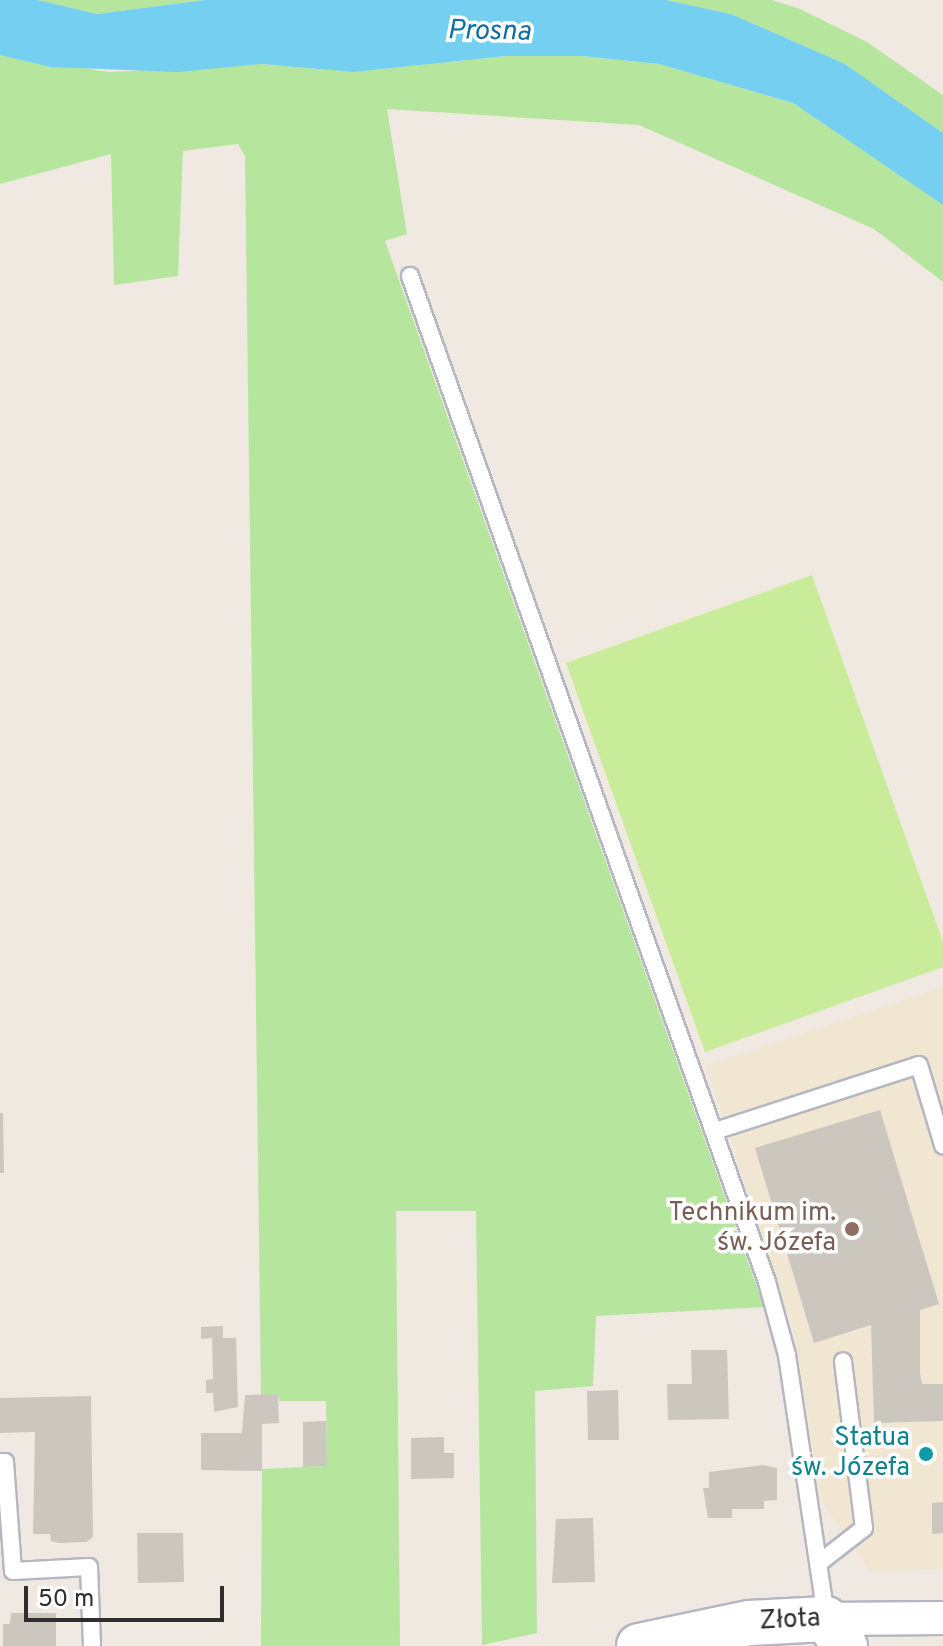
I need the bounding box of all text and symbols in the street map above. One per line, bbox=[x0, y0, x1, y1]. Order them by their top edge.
water label: Prosna bbox=[447, 14, 531, 50]
place label: Technikum im. św. Józefa bbox=[668, 1198, 836, 1260]
marker: Technikum im. św. Józefa bbox=[843, 1220, 861, 1238]
place label: Statua św. Józefa bbox=[791, 1423, 910, 1484]
marker: Statua św. Józefa bbox=[917, 1445, 935, 1463]
scale bar bbox=[28, 1570, 228, 1620]
text: 50 m bbox=[38, 1585, 94, 1615]
street label: Złota bbox=[759, 1604, 821, 1638]

